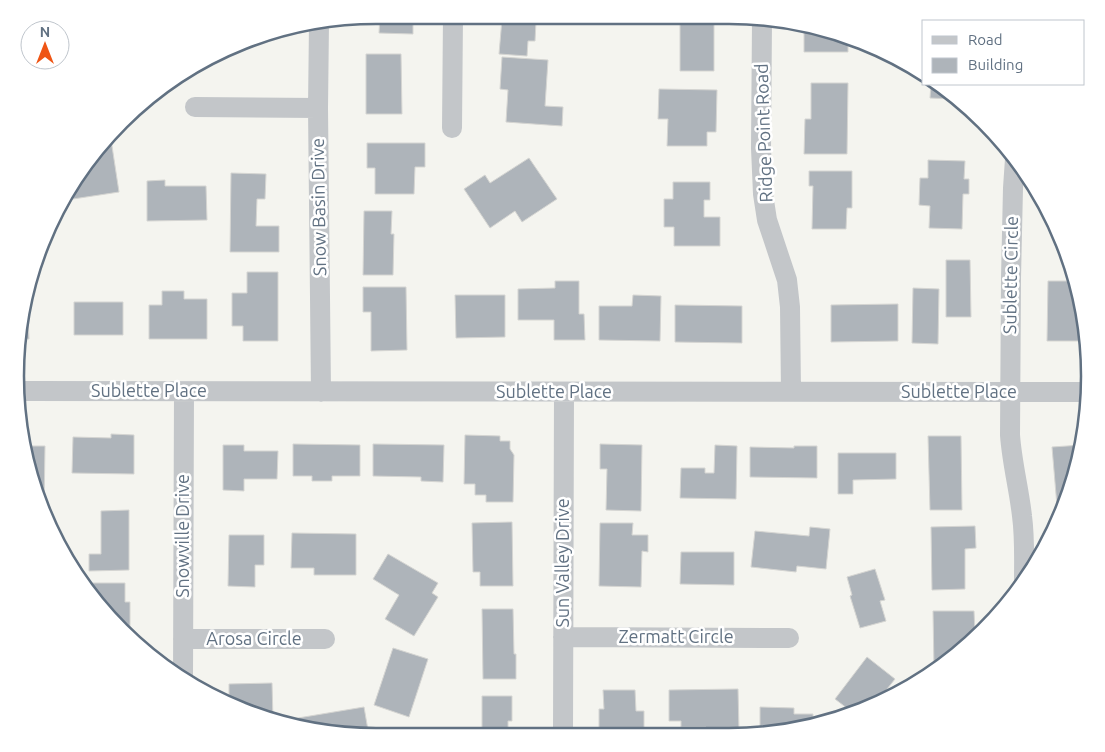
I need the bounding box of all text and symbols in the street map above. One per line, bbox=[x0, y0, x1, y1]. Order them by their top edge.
north arrow bbox=[20, 20, 70, 70]
legend bbox=[922, 20, 1085, 85]
text: N bbox=[40, 24, 50, 40]
text: Road bbox=[968, 31, 1003, 48]
text: Building bbox=[968, 56, 1023, 73]
street label: Ridge Point Road bbox=[751, 63, 775, 203]
street label: Snow Basin Drive bbox=[307, 138, 329, 276]
street label: Sublette Circle bbox=[999, 216, 1021, 334]
street label: Sublette Place bbox=[91, 380, 207, 400]
street label: Sublette Place bbox=[496, 381, 612, 401]
street label: Sublette Place bbox=[901, 381, 1017, 401]
street label: Snowville Drive bbox=[172, 474, 192, 598]
street label: Sun Valley Drive bbox=[552, 498, 572, 628]
street label: Zermatt Circle bbox=[618, 626, 734, 646]
street label: Arosa Circle bbox=[206, 628, 302, 648]

